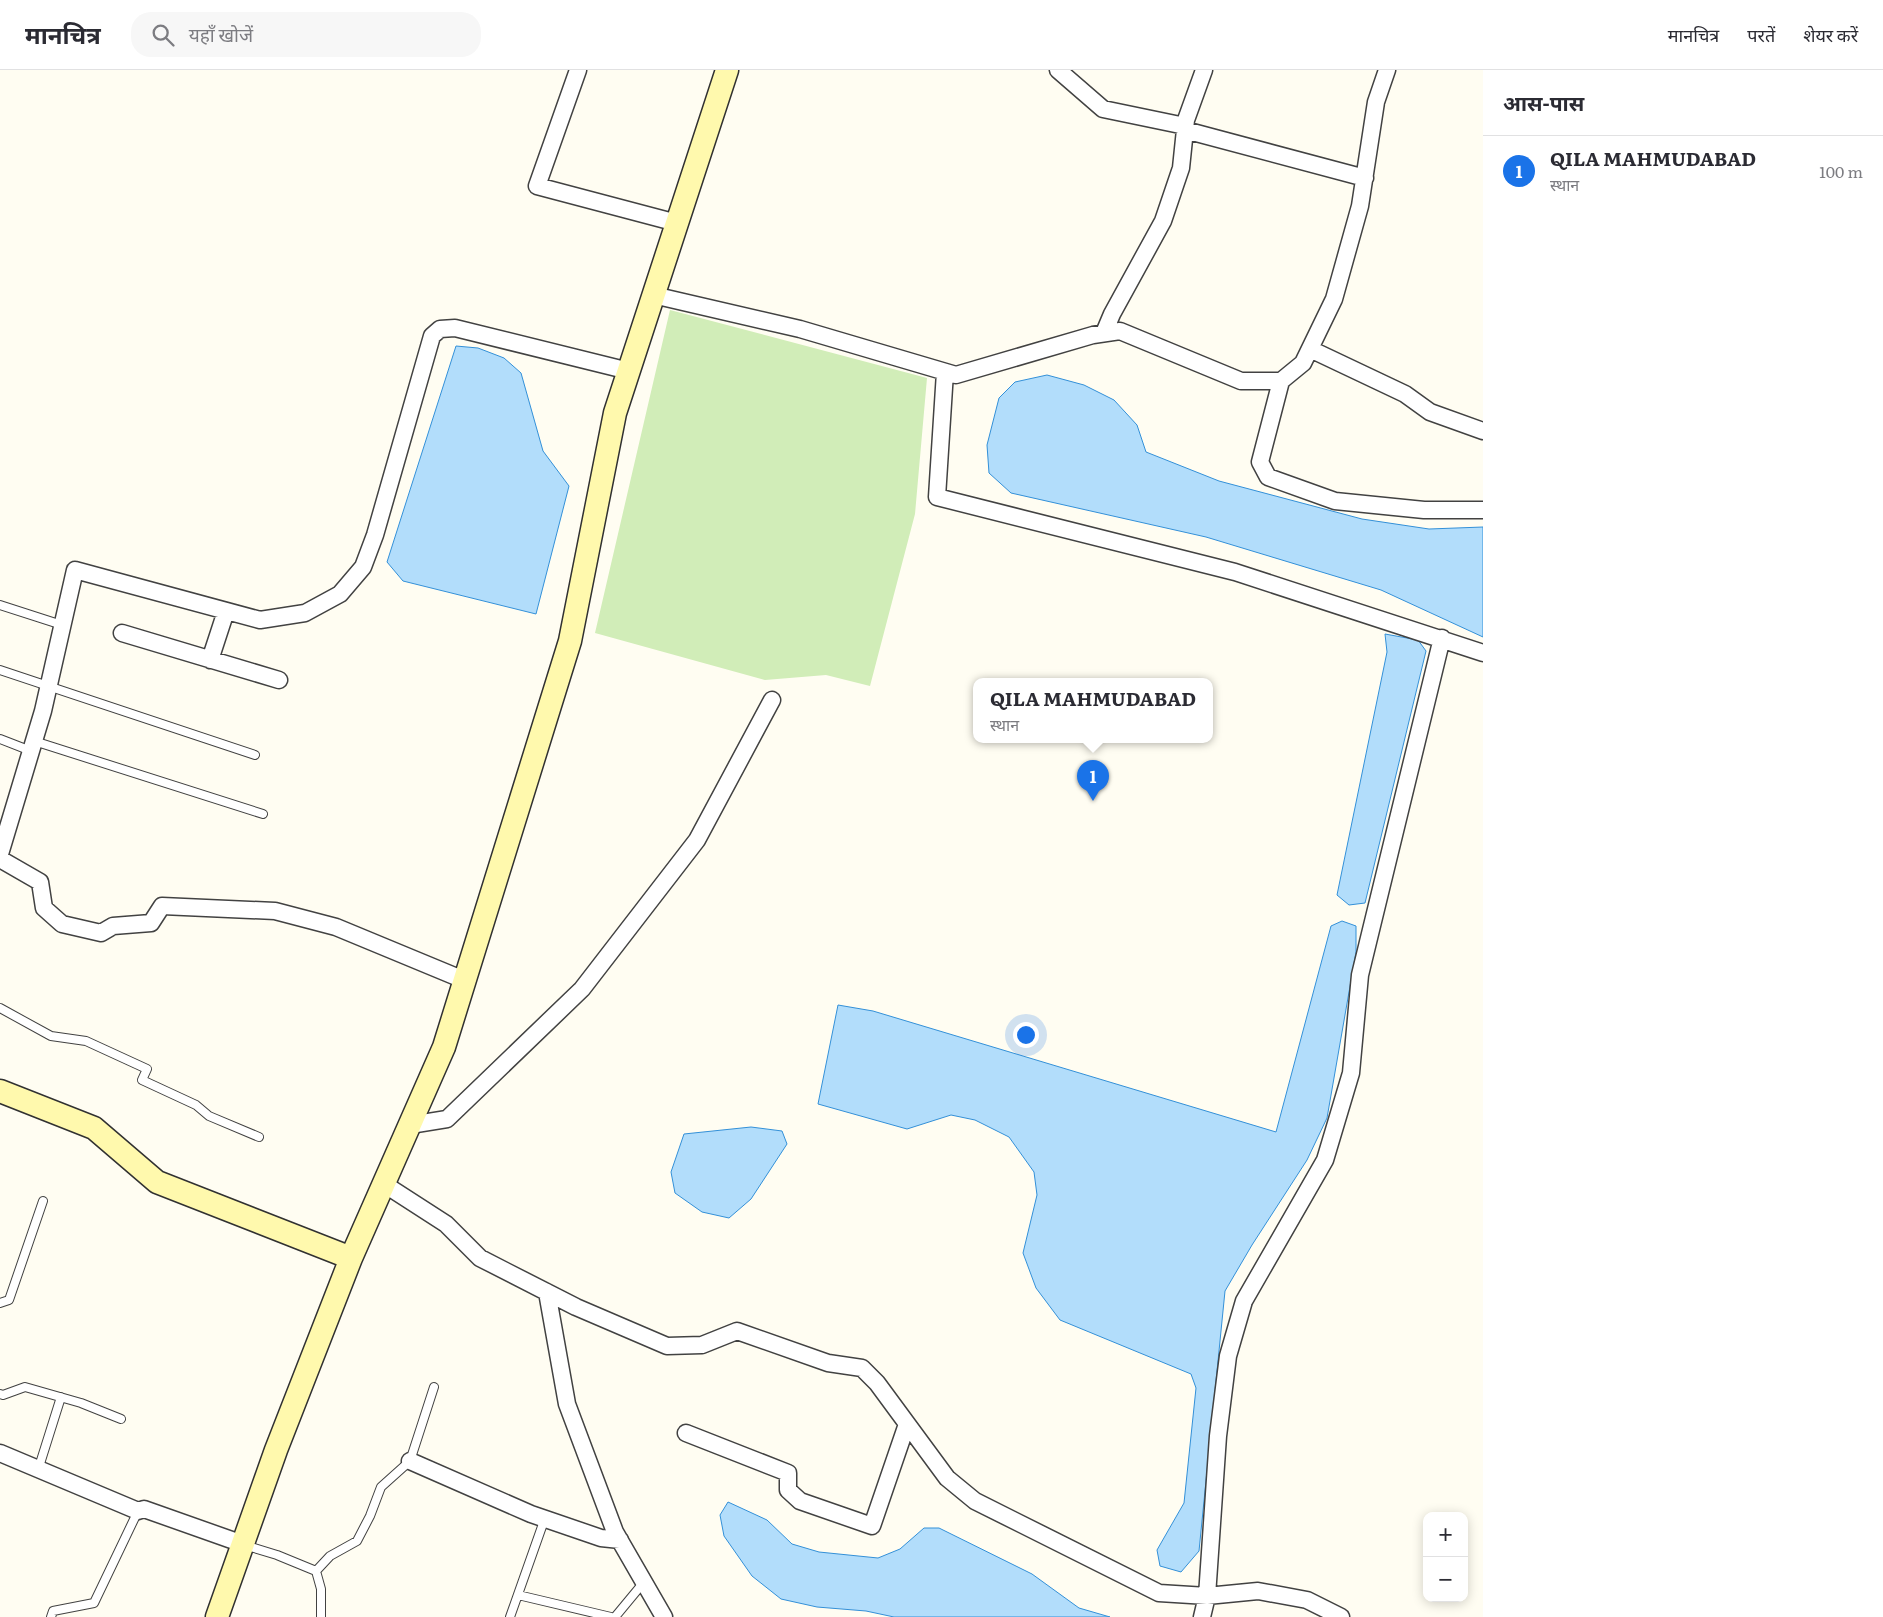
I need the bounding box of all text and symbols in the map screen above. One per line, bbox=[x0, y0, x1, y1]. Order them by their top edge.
search box bbox=[131, 12, 481, 57]
text: मानचित्र bbox=[25, 16, 101, 51]
text: यहाँ खोजें bbox=[189, 20, 253, 48]
icon: search bbox=[149, 21, 177, 49]
text: मानचित्र bbox=[1668, 21, 1719, 48]
text: परतें bbox=[1747, 21, 1775, 48]
text: शेयर करें bbox=[1803, 21, 1858, 48]
text: आस-पास bbox=[1503, 86, 1584, 117]
text: QILA MAHMUDABAD bbox=[1550, 144, 1756, 172]
text: 1 bbox=[1516, 159, 1522, 183]
text: 100 m bbox=[1819, 159, 1863, 183]
text: स्थान bbox=[1550, 172, 1579, 196]
popup bbox=[973, 678, 1213, 743]
text: QILA MAHMUDABAD bbox=[990, 684, 1196, 712]
text: स्थान bbox=[990, 712, 1019, 736]
pin: 1 bbox=[1077, 760, 1109, 801]
your location bbox=[1013, 1022, 1039, 1048]
map controls bbox=[1423, 1512, 1468, 1602]
button: + bbox=[1423, 1512, 1468, 1557]
button: − bbox=[1423, 1557, 1468, 1602]

